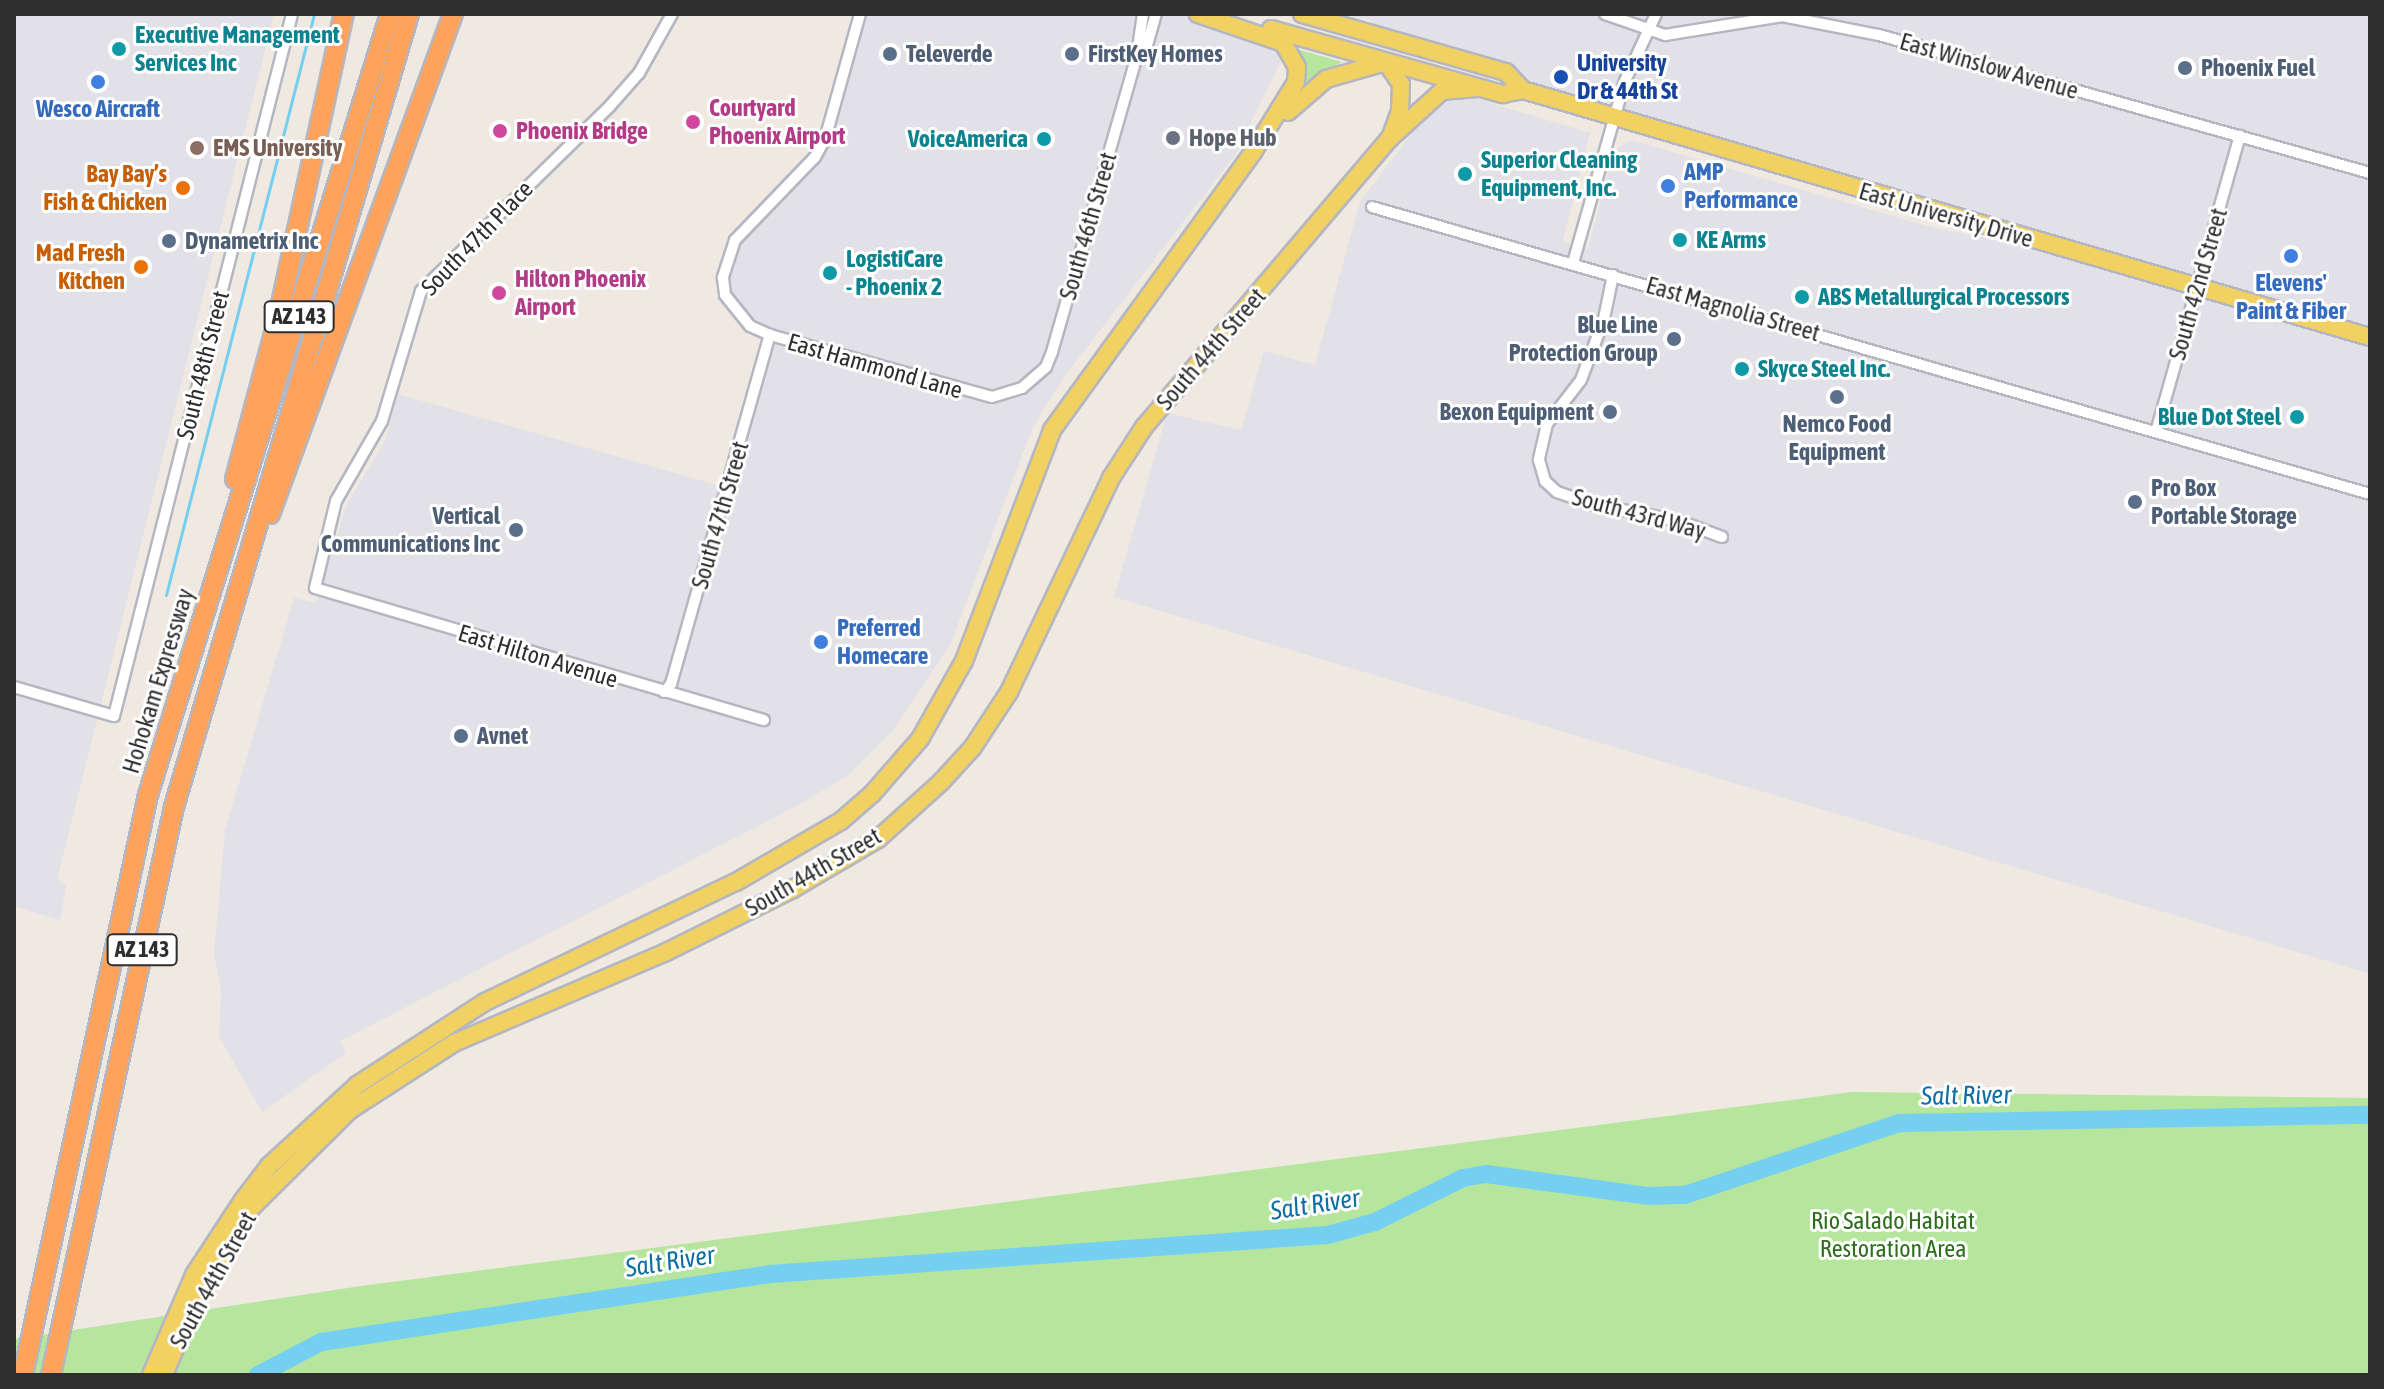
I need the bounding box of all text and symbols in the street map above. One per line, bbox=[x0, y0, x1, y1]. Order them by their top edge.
place label: Executive Management Services Inc bbox=[135, 21, 340, 77]
street label: East Winslow Avenue bbox=[1896, 27, 2082, 105]
marker: Executive Management Services Inc bbox=[110, 40, 128, 58]
place label: Televerde bbox=[906, 40, 993, 68]
place label: FirstKey Homes bbox=[1088, 40, 1223, 68]
marker: Televerde bbox=[881, 45, 899, 63]
marker: FirstKey Homes bbox=[1063, 45, 1081, 63]
place label: University Dr & 44th St bbox=[1577, 49, 1678, 105]
place label: Phoenix Fuel bbox=[2201, 54, 2315, 82]
marker: Phoenix Fuel bbox=[2176, 59, 2194, 77]
marker: University Dr & 44th St bbox=[1552, 68, 1570, 86]
marker: Wesco Aircraft bbox=[89, 73, 107, 91]
place label: Courtyard Phoenix Airport bbox=[709, 94, 845, 150]
place label: Wesco Aircraft bbox=[36, 95, 160, 123]
marker: Courtyard Phoenix Airport bbox=[684, 113, 702, 131]
place label: Phoenix Bridge bbox=[516, 117, 648, 145]
marker: Phoenix Bridge bbox=[491, 122, 509, 140]
place label: Hope Hub bbox=[1189, 124, 1277, 152]
place label: VoiceAmerica bbox=[908, 125, 1028, 153]
marker: Hope Hub bbox=[1164, 129, 1182, 147]
marker: VoiceAmerica bbox=[1035, 130, 1053, 148]
place label: EMS University bbox=[213, 134, 342, 162]
marker: EMS University bbox=[188, 139, 206, 157]
place label: Superior Cleaning Equipment, Inc. bbox=[1481, 146, 1637, 202]
street label: South 46th Street bbox=[1053, 149, 1123, 303]
place label: AMP Performance bbox=[1684, 158, 1798, 214]
place label: Bay Bay’s Fish & Chicken bbox=[43, 160, 167, 216]
marker: Superior Cleaning Equipment, Inc. bbox=[1456, 165, 1474, 183]
street label: South 47th Place bbox=[415, 175, 539, 301]
street label: East University Drive bbox=[1856, 176, 2036, 254]
marker: AMP Performance bbox=[1659, 177, 1677, 195]
marker: Bay Bay’s Fish & Chicken bbox=[174, 179, 192, 197]
street label: South 42nd Street bbox=[2163, 205, 2233, 363]
place label: KE Arms bbox=[1696, 226, 1766, 254]
place label: Dynametrix Inc bbox=[185, 227, 318, 255]
marker: KE Arms bbox=[1671, 231, 1689, 249]
marker: Dynametrix Inc bbox=[160, 232, 178, 250]
place label: Mad Fresh Kitchen bbox=[36, 239, 125, 295]
place label: LogistiCare - Phoenix 2 bbox=[846, 245, 943, 301]
marker: Elevens' Paint & Fiber bbox=[2282, 247, 2300, 265]
marker: Mad Fresh Kitchen bbox=[132, 258, 150, 276]
marker: LogistiCare - Phoenix 2 bbox=[821, 264, 839, 282]
place label: Hilton Phoenix Airport bbox=[515, 265, 646, 321]
place label: Elevens' Paint & Fiber bbox=[2236, 269, 2346, 325]
street label: East Magnolia Street bbox=[1643, 270, 1823, 348]
street label: South 44th Street bbox=[1150, 282, 1272, 416]
place label: ABS Metallurgical Processors bbox=[1818, 283, 2069, 311]
marker: Hilton Phoenix Airport bbox=[490, 284, 508, 302]
street label: South 48th Street bbox=[171, 288, 235, 442]
marker: ABS Metallurgical Processors bbox=[1793, 288, 1811, 306]
road number: AZ 143 bbox=[263, 299, 335, 335]
place label: Blue Line Protection Group bbox=[1509, 311, 1658, 367]
street label: East Hammond Lane bbox=[784, 327, 966, 405]
marker: Blue Line Protection Group bbox=[1665, 330, 1683, 348]
place label: Skyce Steel Inc. bbox=[1758, 355, 1890, 383]
marker: Skyce Steel Inc. bbox=[1733, 360, 1751, 378]
marker: Nemco Food Equipment bbox=[1828, 388, 1846, 406]
place label: Bexon Equipment bbox=[1439, 398, 1594, 426]
marker: Bexon Equipment bbox=[1601, 403, 1619, 421]
place label: Blue Dot Steel bbox=[2158, 403, 2281, 431]
marker: Blue Dot Steel bbox=[2288, 408, 2306, 426]
place label: Nemco Food Equipment bbox=[1783, 410, 1891, 466]
street label: South 47th Street bbox=[685, 438, 755, 592]
place label: Pro Box Portable Storage bbox=[2151, 474, 2297, 530]
street label: South 43rd Way bbox=[1569, 482, 1709, 546]
marker: Pro Box Portable Storage bbox=[2126, 493, 2144, 511]
place label: Vertical Communications Inc bbox=[321, 502, 500, 558]
marker: Vertical Communications Inc bbox=[507, 521, 525, 539]
street label: Hohokam Expressway bbox=[116, 585, 200, 777]
place label: Preferred Homecare bbox=[837, 614, 928, 670]
street label: East Hilton Avenue bbox=[455, 618, 621, 694]
marker: Preferred Homecare bbox=[812, 633, 830, 651]
place label: Avnet bbox=[477, 722, 528, 750]
marker: Avnet bbox=[452, 727, 470, 745]
street label: South 44th Street bbox=[740, 822, 886, 922]
road number: AZ 143 bbox=[106, 932, 178, 968]
water label: Salt River bbox=[1921, 1080, 2011, 1112]
water label: Salt River bbox=[1268, 1183, 1362, 1227]
street label: South 44th Street bbox=[164, 1207, 262, 1353]
park label: Rio Salado Habitat Restoration Area bbox=[1811, 1207, 1975, 1263]
water label: Salt River bbox=[623, 1240, 717, 1284]

